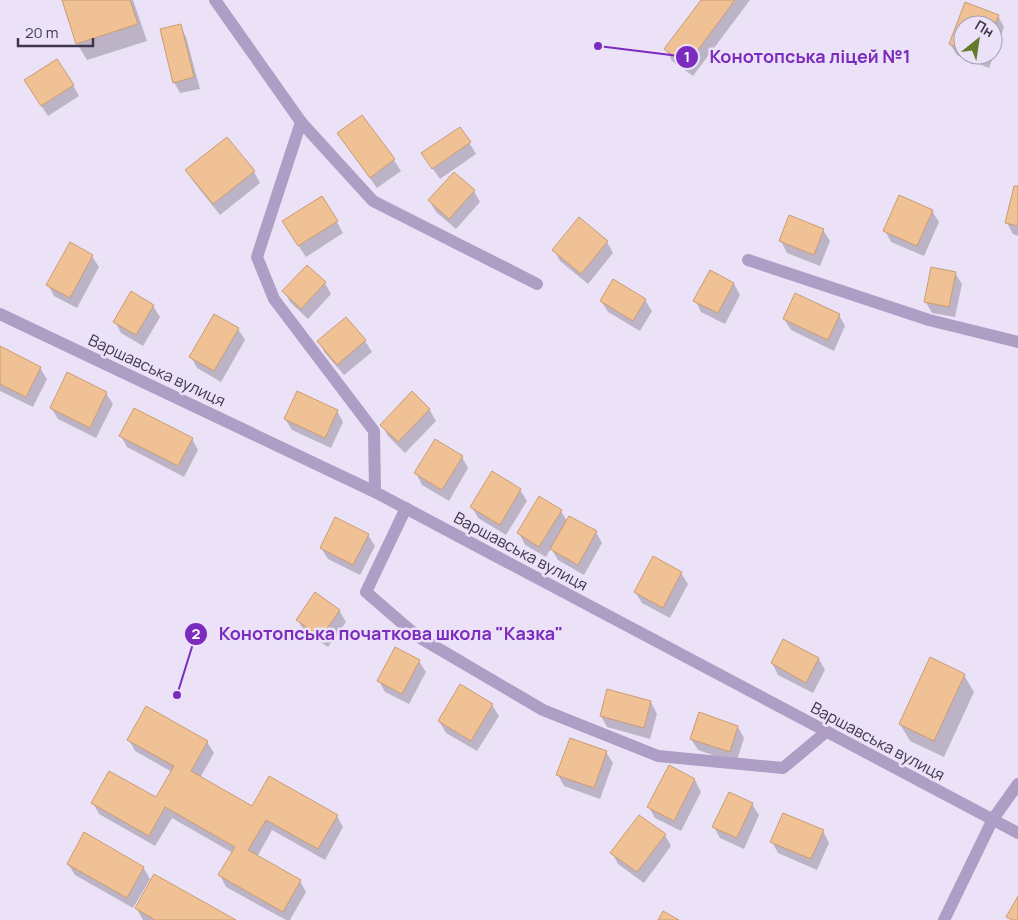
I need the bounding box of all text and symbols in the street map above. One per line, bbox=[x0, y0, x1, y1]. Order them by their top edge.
scale bar bbox=[18, 15, 92, 47]
north arrow bbox=[953, 15, 1003, 65]
text: Пн bbox=[972, 15, 998, 41]
text: 20 m bbox=[25, 22, 58, 43]
callout: Конотопська ліцей №1 bbox=[675, 40, 921, 73]
text: Конотопська ліцей №1 bbox=[709, 44, 911, 68]
text: 1 bbox=[684, 46, 690, 67]
street label: Варшавська вулиця bbox=[85, 329, 229, 411]
street label: Варшавська вулиця bbox=[450, 506, 592, 596]
callout: Конотопська початкова школа "Казка" bbox=[184, 618, 573, 651]
text: Конотопська початкова школа "Казка" bbox=[219, 621, 563, 645]
text: 2 bbox=[192, 623, 201, 644]
street label: Варшавська вулиця bbox=[807, 696, 949, 786]

